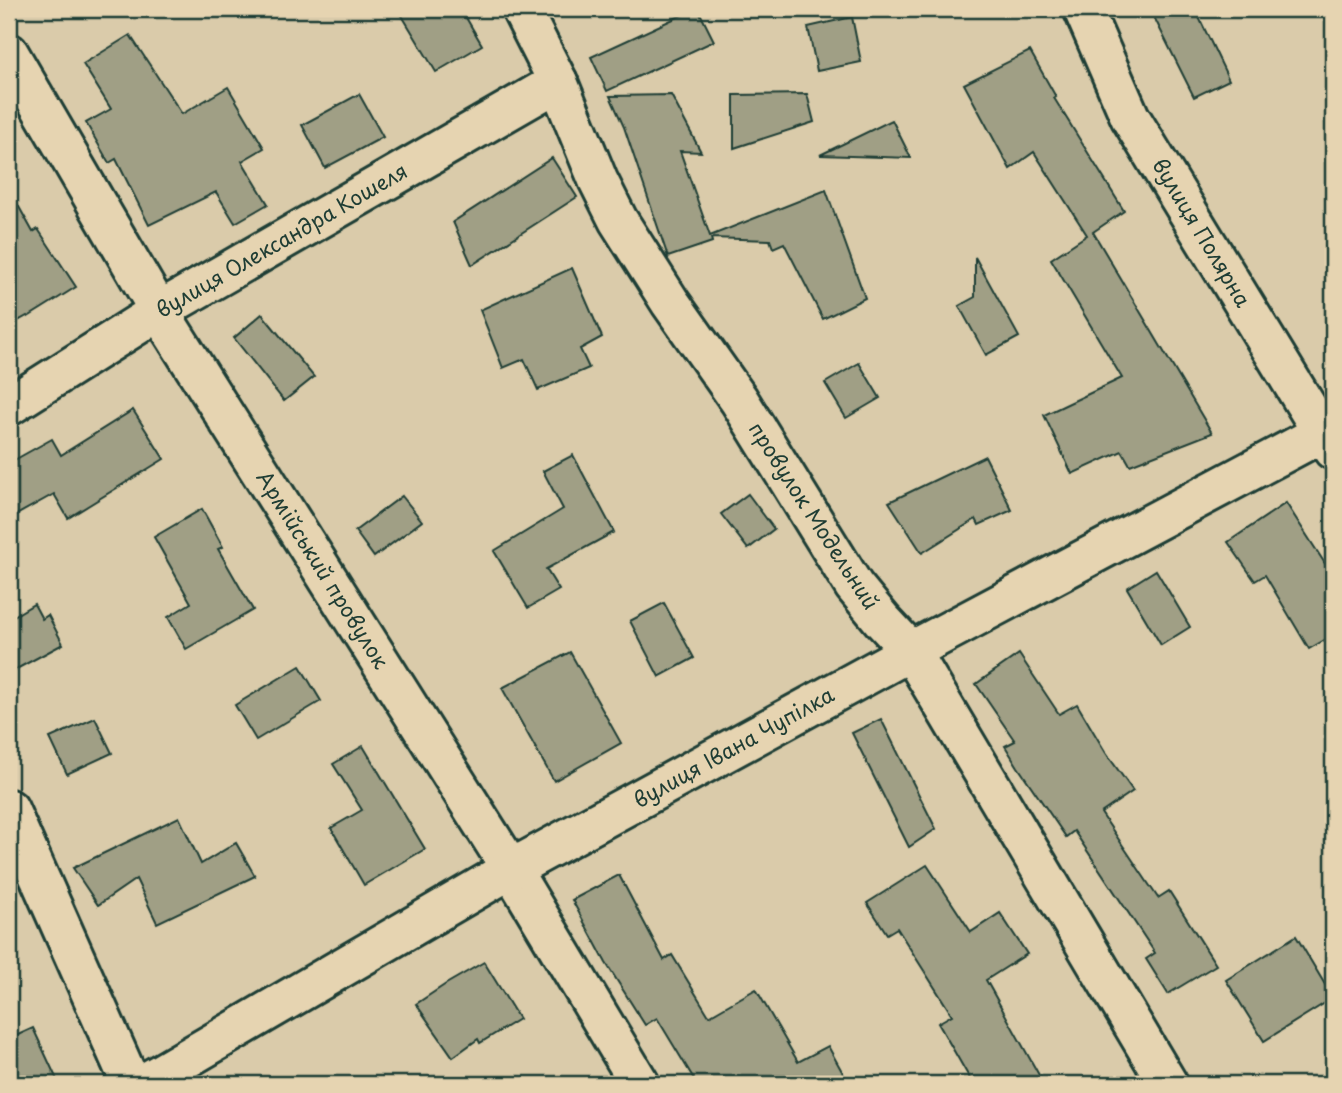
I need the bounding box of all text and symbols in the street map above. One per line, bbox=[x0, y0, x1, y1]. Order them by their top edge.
street label: вулиця Полярна bbox=[1146, 151, 1260, 313]
street label: вулиця Олександра Кошеля bbox=[149, 154, 413, 325]
street label: провулок Модельний bbox=[742, 415, 888, 615]
street label: Армійський провулок bbox=[250, 464, 398, 675]
street label: вулиця Івана Чупілка bbox=[627, 678, 839, 815]

